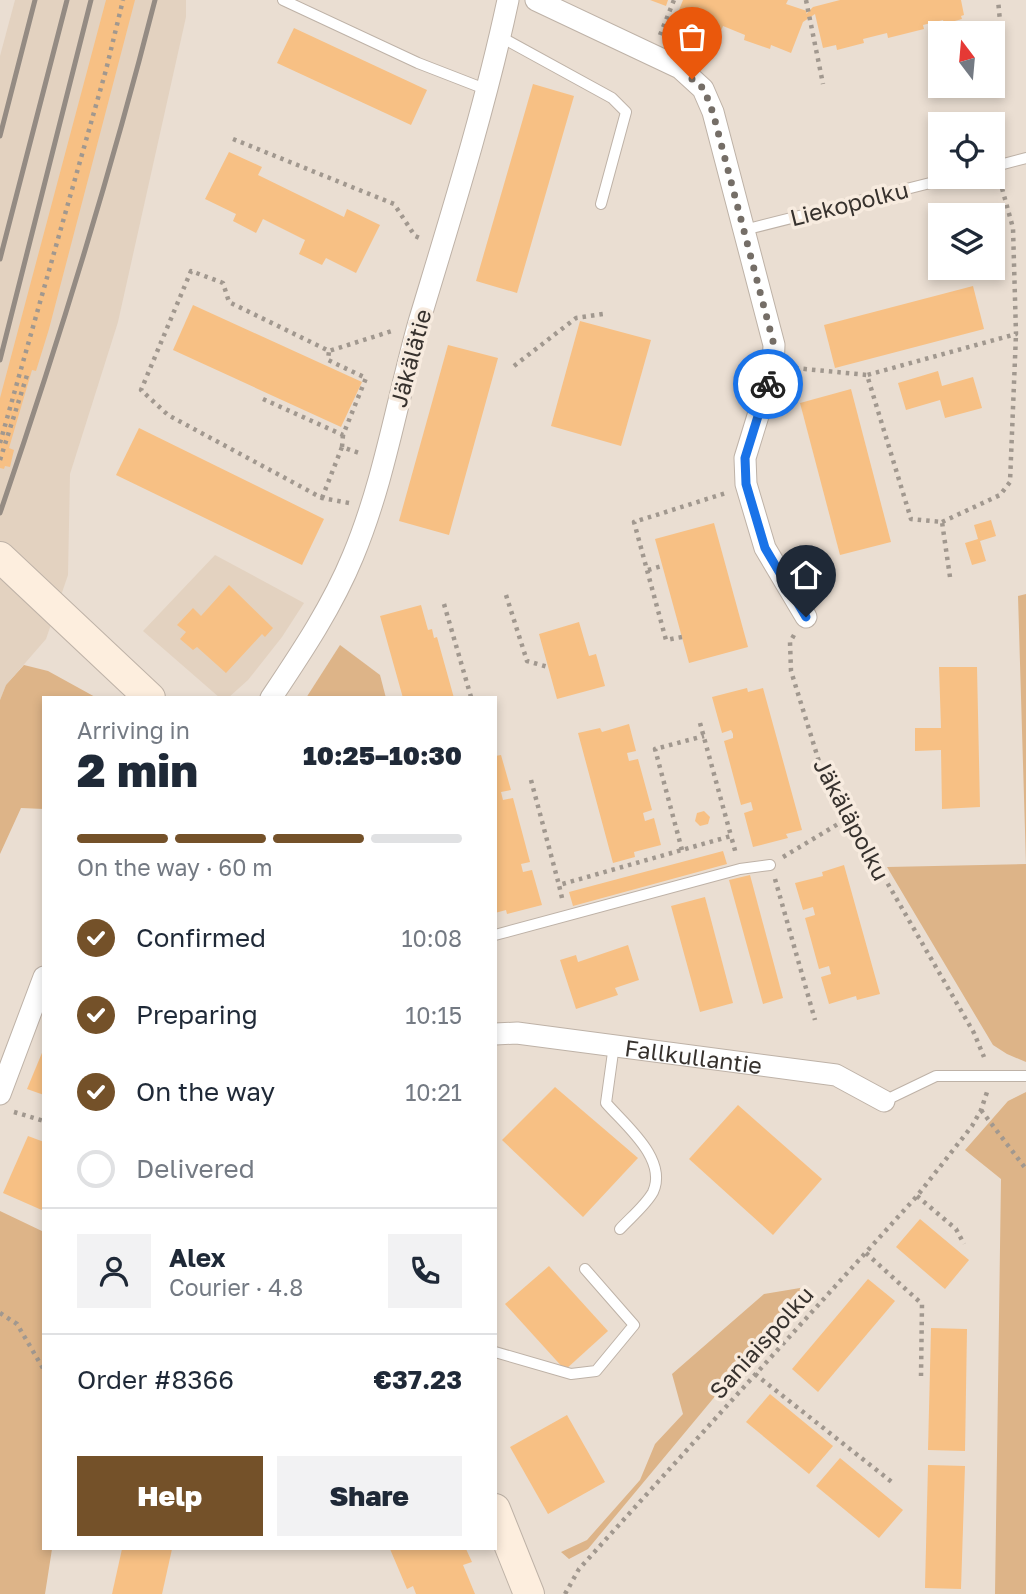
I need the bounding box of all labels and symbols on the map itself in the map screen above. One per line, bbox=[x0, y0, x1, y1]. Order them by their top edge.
pin bbox=[662, 7, 722, 79]
north arrow bbox=[928, 21, 1004, 98]
street label: Liekopolku bbox=[787, 175, 911, 231]
street label: Jäkälätie bbox=[383, 306, 437, 410]
courier bbox=[733, 349, 803, 419]
pin bbox=[776, 545, 836, 617]
street label: Jäkäläpolku bbox=[808, 753, 896, 885]
street label: Fallkullantie bbox=[623, 1033, 764, 1079]
street label: Saniaispolku bbox=[703, 1280, 819, 1404]

